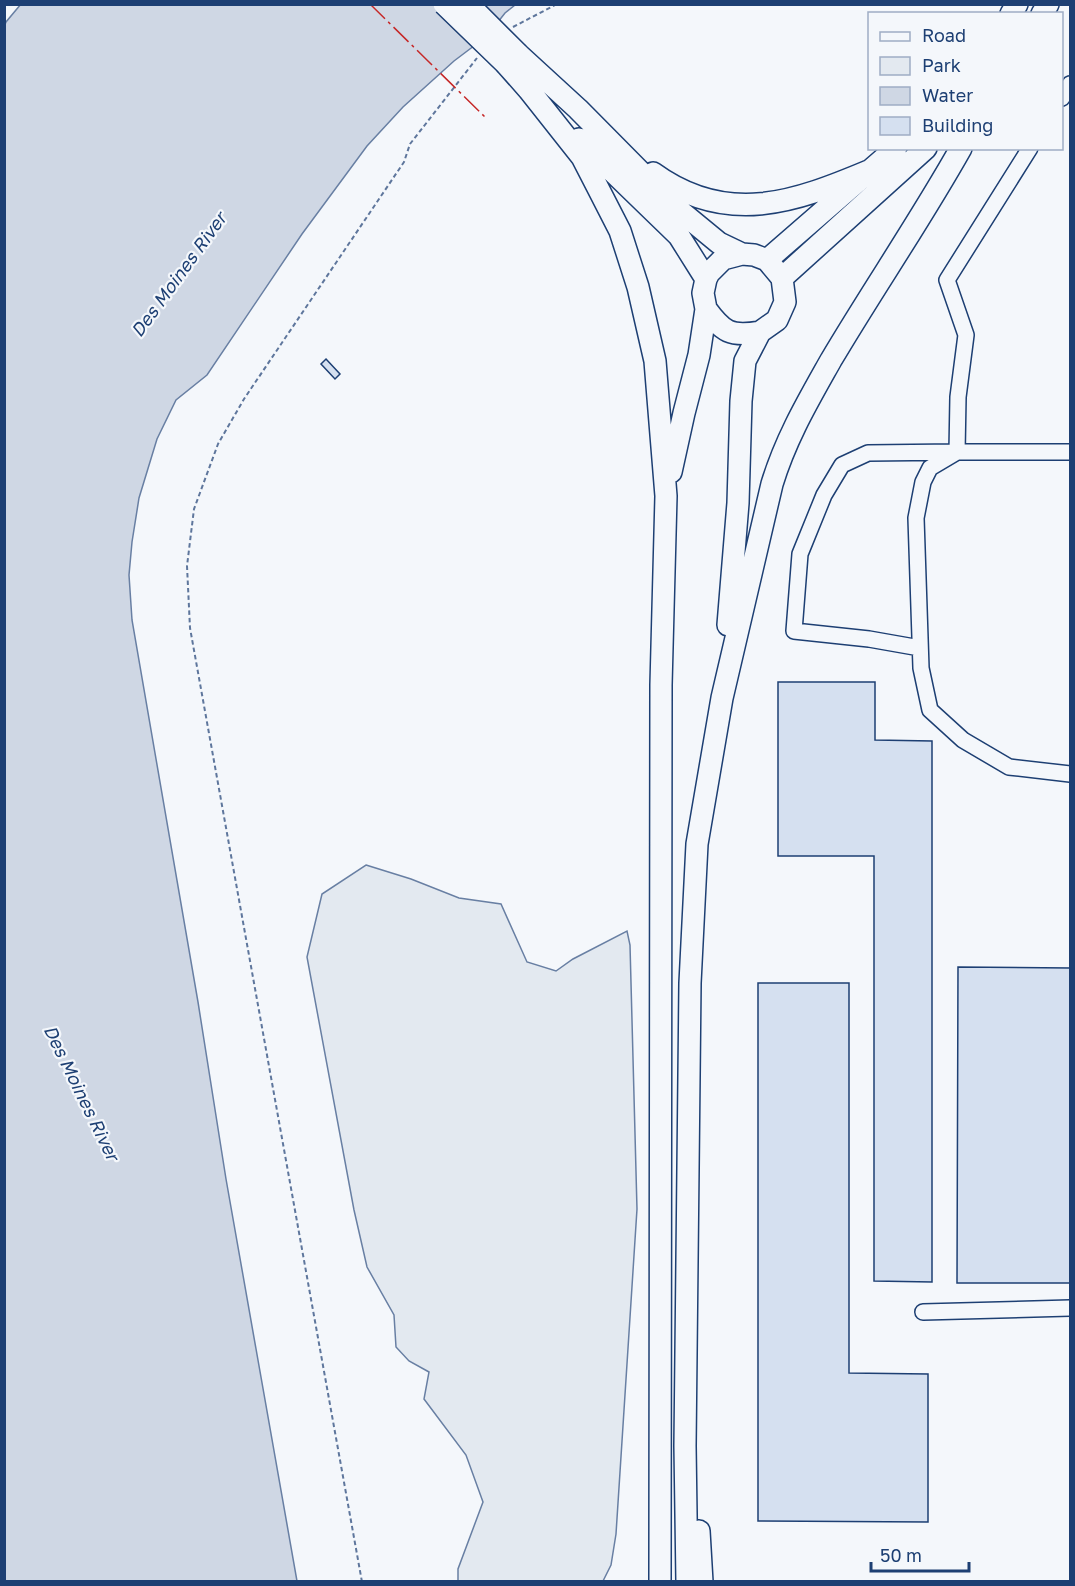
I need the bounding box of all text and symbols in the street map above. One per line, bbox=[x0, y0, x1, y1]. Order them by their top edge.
legend bbox=[868, 12, 1063, 150]
text: Road bbox=[922, 24, 966, 46]
text: Park bbox=[922, 54, 961, 76]
text: Water bbox=[922, 84, 973, 106]
text: Building bbox=[922, 114, 993, 136]
water label: Des Moines River bbox=[126, 206, 232, 341]
water label: Des Moines River bbox=[40, 1021, 126, 1167]
scale bar bbox=[871, 1535, 968, 1573]
text: 50 m bbox=[880, 1544, 922, 1566]

